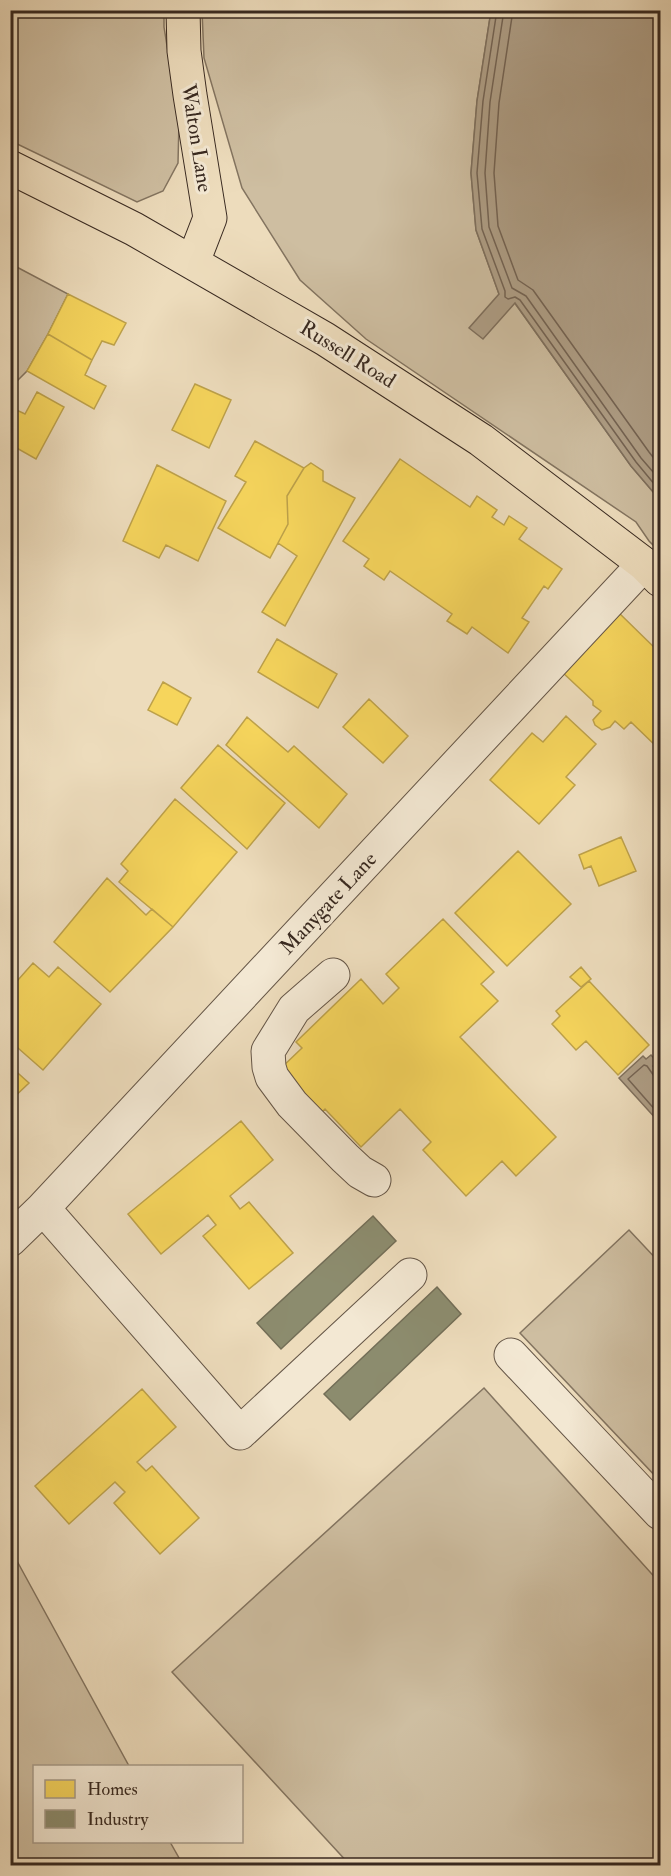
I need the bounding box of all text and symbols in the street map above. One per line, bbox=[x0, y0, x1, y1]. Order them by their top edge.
street label: Walton Lane bbox=[174, 81, 218, 194]
street label: Russell Road bbox=[295, 314, 401, 395]
street label: Manygate Lane bbox=[274, 846, 383, 960]
legend bbox=[33, 1765, 243, 1843]
text: Homes bbox=[87, 1778, 138, 1801]
text: Industry bbox=[87, 1808, 149, 1831]

